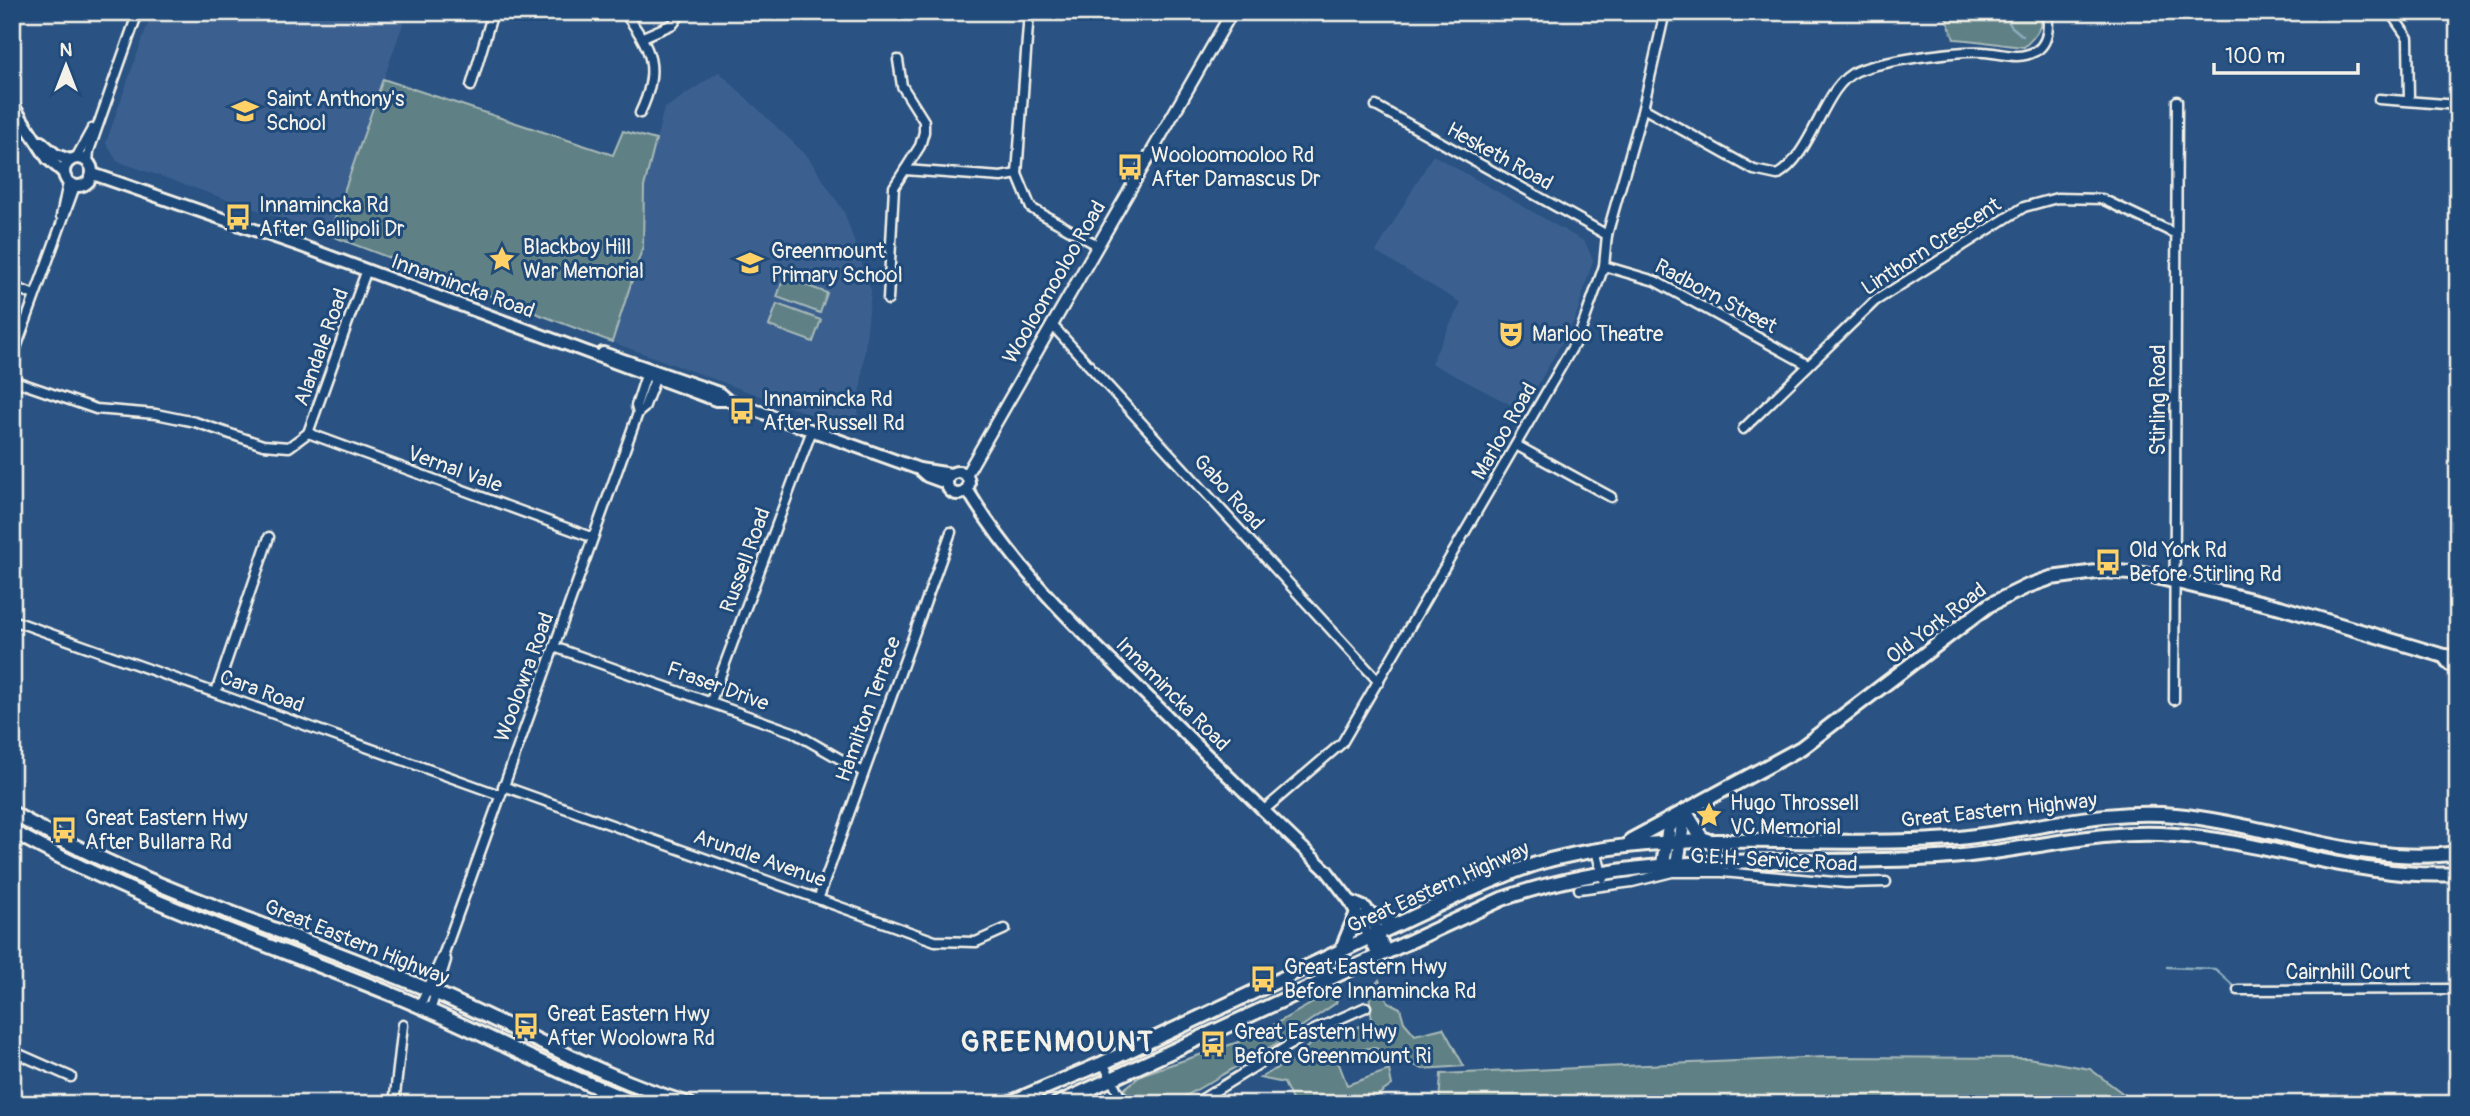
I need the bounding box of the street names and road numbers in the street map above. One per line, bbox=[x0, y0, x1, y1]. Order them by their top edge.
street label: Hesketh Road bbox=[1442, 116, 1558, 197]
street label: Linthorn Crescent bbox=[1856, 191, 2007, 302]
street label: Wooloomooloo Road bbox=[997, 196, 1112, 369]
street label: Innamincka Road bbox=[387, 248, 538, 325]
street label: Radborn Street bbox=[1650, 253, 1782, 340]
street label: Alandale Road bbox=[288, 285, 355, 410]
street label: Stirling Road bbox=[2145, 345, 2172, 455]
street label: Marloo Road bbox=[1466, 378, 1543, 485]
street label: Vernal Vale bbox=[404, 440, 507, 499]
street label: Gabo Road bbox=[1187, 449, 1270, 536]
street label: Russell Road bbox=[714, 504, 777, 616]
street label: Old York Road bbox=[1881, 577, 1992, 670]
street label: Woolowra Road bbox=[489, 609, 560, 746]
street label: Hamilton Terrace bbox=[830, 632, 908, 786]
street label: Innamincka Road bbox=[1110, 632, 1235, 757]
street label: Fraser Drive bbox=[663, 656, 773, 718]
street label: Cara Road bbox=[216, 664, 308, 719]
street label: Great Eastern Highway bbox=[1900, 787, 2098, 834]
street label: Arundle Avenue bbox=[690, 823, 830, 894]
street label: Great Eastern Highway bbox=[1343, 835, 1534, 940]
street label: G.E.H. Service Road bbox=[1690, 843, 1858, 878]
street label: Great Eastern Highway bbox=[260, 893, 453, 992]
street label: Cairnhill Court bbox=[2286, 959, 2411, 986]

